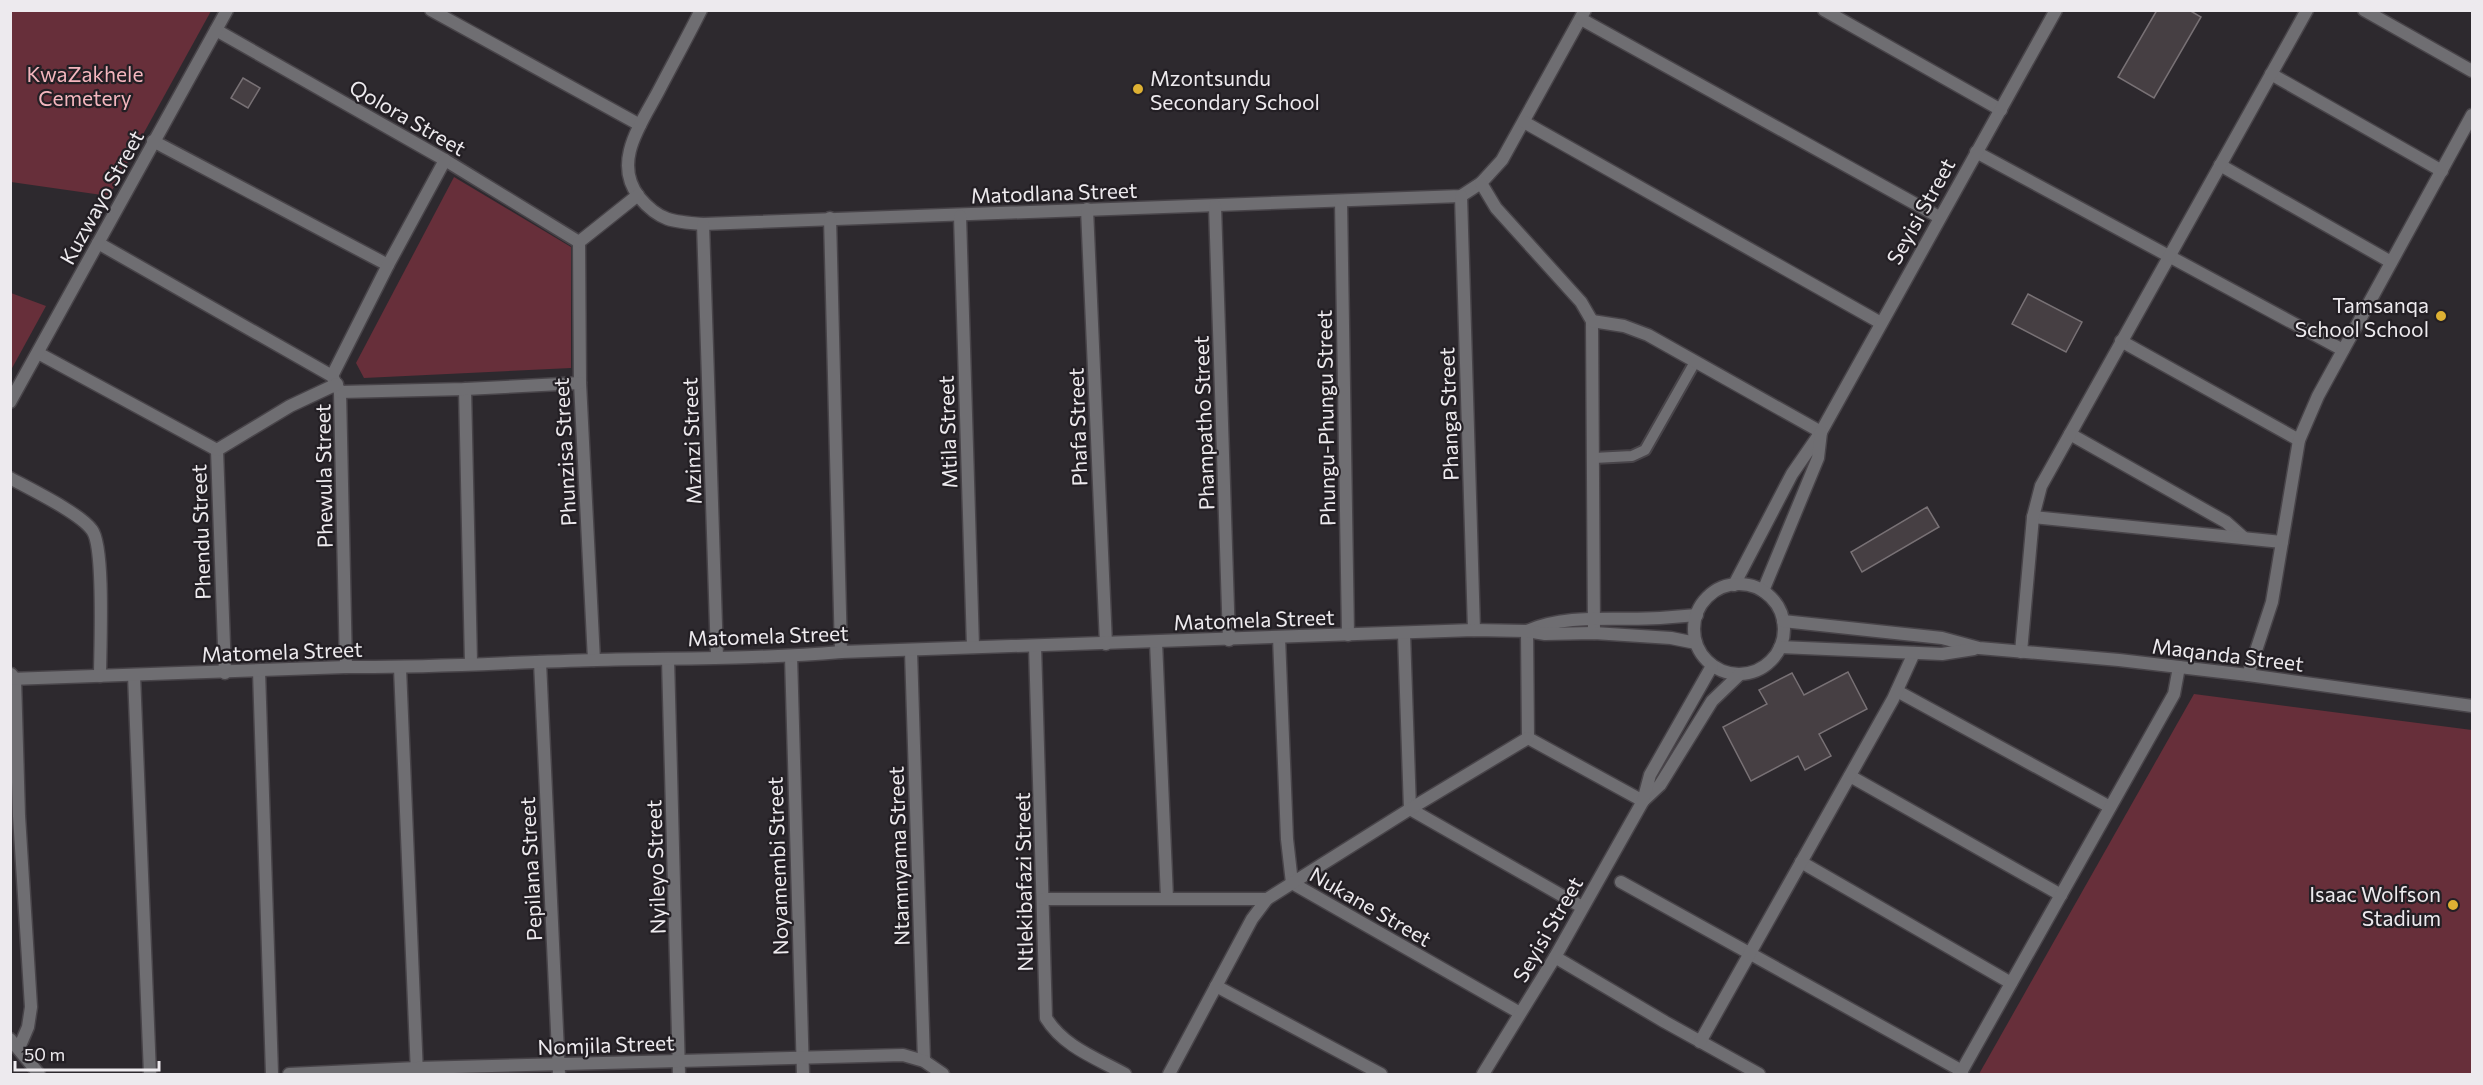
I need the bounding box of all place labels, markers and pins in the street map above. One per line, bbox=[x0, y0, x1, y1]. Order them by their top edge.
place label: Mzontsundu Secondary School bbox=[1150, 65, 1320, 114]
marker: Mzontsundu Secondary School bbox=[1131, 82, 1145, 96]
place label: Tamsanqa School School bbox=[2295, 292, 2429, 341]
marker: Tamsanqa School School bbox=[2434, 309, 2448, 323]
place label: Isaac Wolfson Stadium bbox=[2309, 881, 2441, 930]
marker: Isaac Wolfson Stadium bbox=[2446, 898, 2460, 912]

